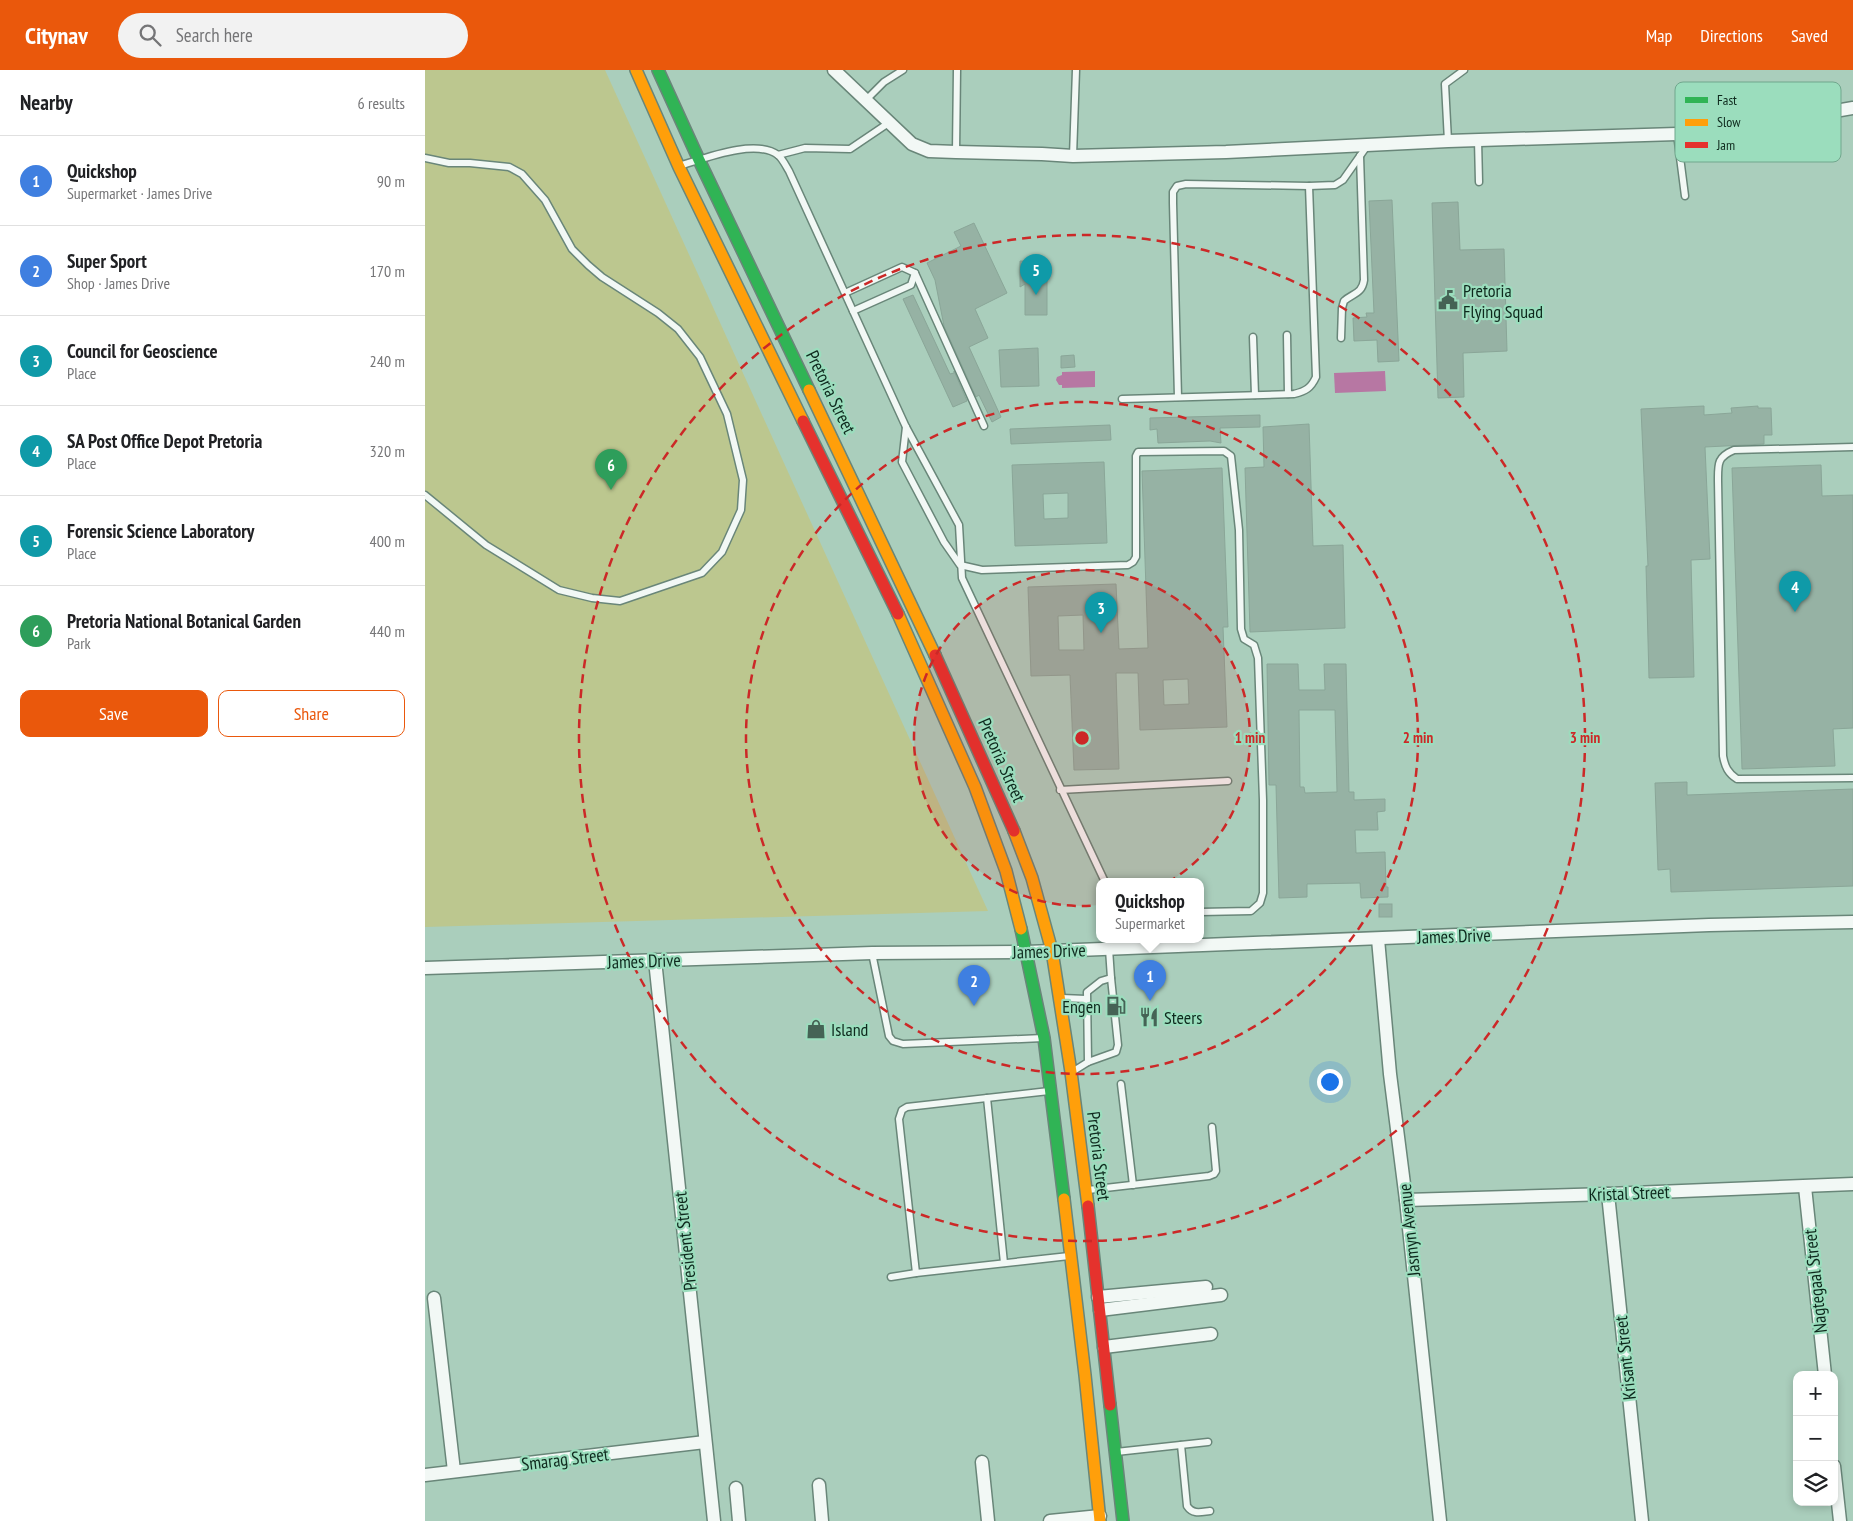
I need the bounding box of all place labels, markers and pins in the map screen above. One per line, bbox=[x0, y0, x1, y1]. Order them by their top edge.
pin: 5 bbox=[1020, 254, 1052, 295]
place label: Pretoria Flying Squad bbox=[1463, 279, 1543, 323]
public building icon: Pretoria Flying Squad bbox=[1437, 289, 1459, 311]
pin: 6 bbox=[595, 449, 627, 490]
pin: 4 bbox=[1779, 571, 1811, 612]
pin: 3 bbox=[1085, 592, 1117, 633]
centre of rings bbox=[1073, 729, 1091, 747]
pin: 1 bbox=[1134, 960, 1166, 1001]
pin: 2 bbox=[958, 965, 990, 1006]
place label: Engen bbox=[1062, 995, 1101, 1018]
fuel station icon: Engen bbox=[1105, 995, 1127, 1017]
restaurant icon: Steers bbox=[1138, 1006, 1160, 1028]
place label: Steers bbox=[1164, 1006, 1202, 1029]
shop icon: Island bbox=[805, 1018, 827, 1040]
place label: Island bbox=[831, 1018, 868, 1041]

